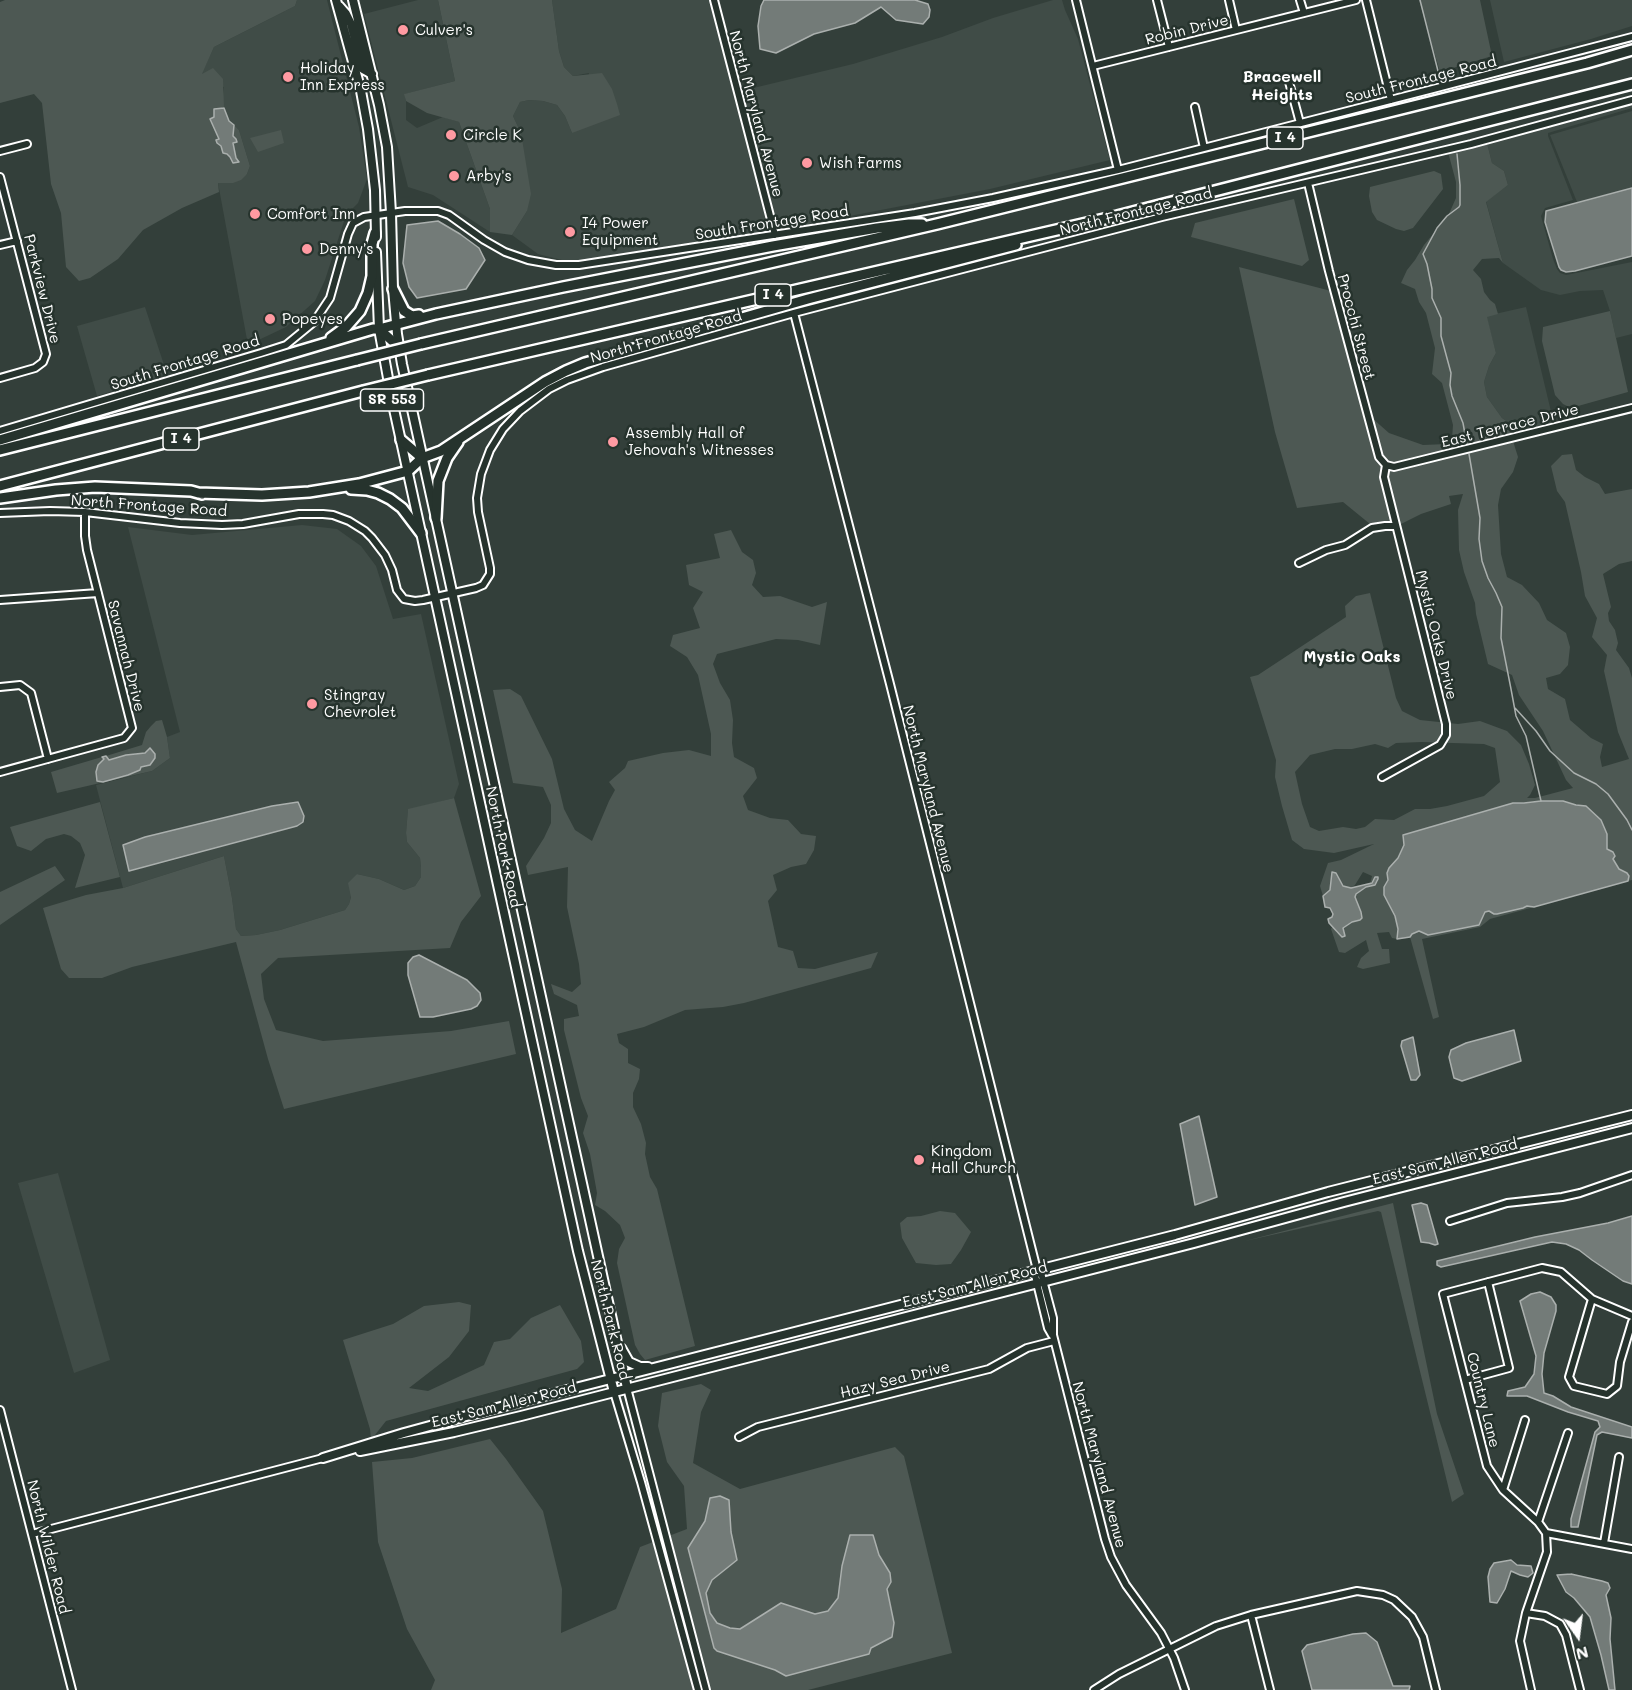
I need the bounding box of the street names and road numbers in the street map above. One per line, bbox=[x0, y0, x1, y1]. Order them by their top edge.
street label: Robin Drive bbox=[1143, 11, 1231, 49]
street label: North Maryland Avenue bbox=[725, 29, 787, 199]
street label: South Frontage Road bbox=[1344, 53, 1498, 107]
road number: I 4 bbox=[1267, 127, 1303, 149]
street label: North Frontage Road bbox=[1058, 184, 1214, 240]
street label: South Frontage Road bbox=[694, 202, 850, 244]
street label: Parkview Drive bbox=[20, 233, 64, 345]
street label: Procchi Street bbox=[1333, 272, 1379, 382]
road number: I 4 bbox=[755, 284, 791, 306]
street label: North Frontage Road bbox=[588, 307, 744, 367]
street label: South Frontage Road bbox=[108, 332, 262, 394]
road number: SR 553 bbox=[360, 389, 424, 411]
street label: East Terrace Drive bbox=[1439, 400, 1581, 452]
road number: I 4 bbox=[163, 428, 199, 450]
street label: North Frontage Road bbox=[70, 492, 228, 520]
street label: Mystic Oaks Drive bbox=[1411, 568, 1461, 702]
street label: Savannah Drive bbox=[103, 599, 149, 713]
street label: North Maryland Avenue bbox=[899, 704, 957, 874]
street label: North Park Road bbox=[481, 785, 525, 909]
street label: East Sam Allen Road bbox=[1371, 1135, 1519, 1189]
street label: North Park Road bbox=[586, 1258, 634, 1382]
street label: East Sam Allen Road bbox=[901, 1258, 1049, 1312]
street label: Country Lane bbox=[1462, 1350, 1504, 1450]
street label: Hazy Sea Drive bbox=[838, 1358, 952, 1402]
street label: East Sam Allen Road bbox=[430, 1378, 578, 1432]
street label: North Maryland Avenue bbox=[1068, 1380, 1130, 1550]
street label: North Wilder Road bbox=[23, 1478, 73, 1616]

